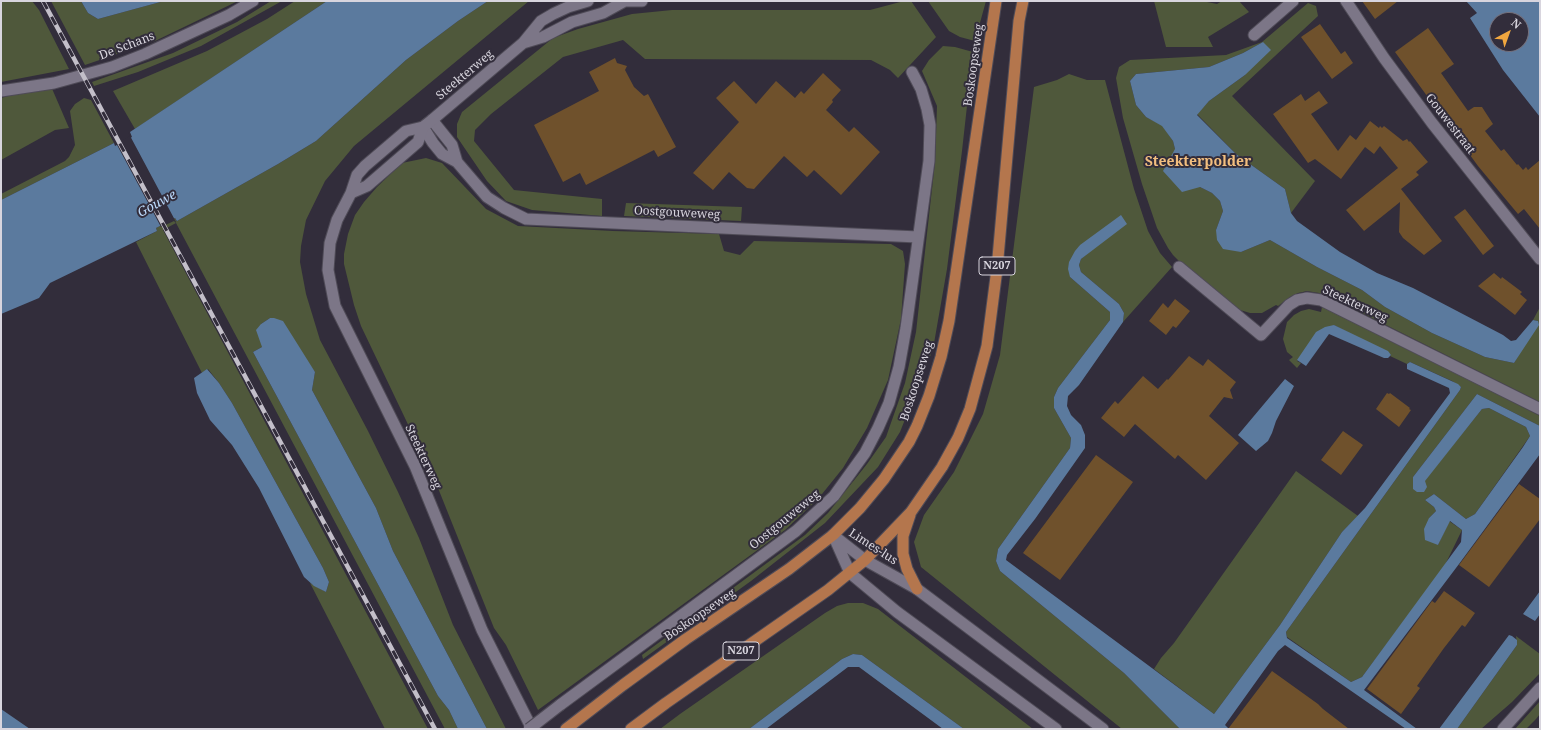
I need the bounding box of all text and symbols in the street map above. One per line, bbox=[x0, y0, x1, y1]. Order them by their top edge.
north arrow bbox=[1489, 12, 1529, 52]
text: N bbox=[1508, 15, 1525, 32]
street label: Boskoopseweg bbox=[961, 23, 987, 107]
street label: De Schans bbox=[97, 29, 157, 63]
street label: Steekterweg bbox=[434, 47, 496, 103]
street label: Gouwestraat bbox=[1422, 91, 1478, 157]
district label: Steekterpolder bbox=[1145, 154, 1251, 170]
water label: Gouwe bbox=[135, 187, 179, 221]
street label: Oostgouweweg bbox=[633, 204, 721, 222]
road number: N207 bbox=[979, 257, 1015, 275]
street label: Steekterweg bbox=[1320, 283, 1390, 325]
street label: Boskoopseweg bbox=[897, 339, 937, 423]
street label: Steekterweg bbox=[402, 422, 444, 492]
street label: Oostgouweweg bbox=[747, 487, 823, 553]
street label: Limes-lus bbox=[846, 526, 900, 568]
street label: Boskoopseweg bbox=[661, 586, 739, 644]
road number: N207 bbox=[723, 642, 759, 660]

